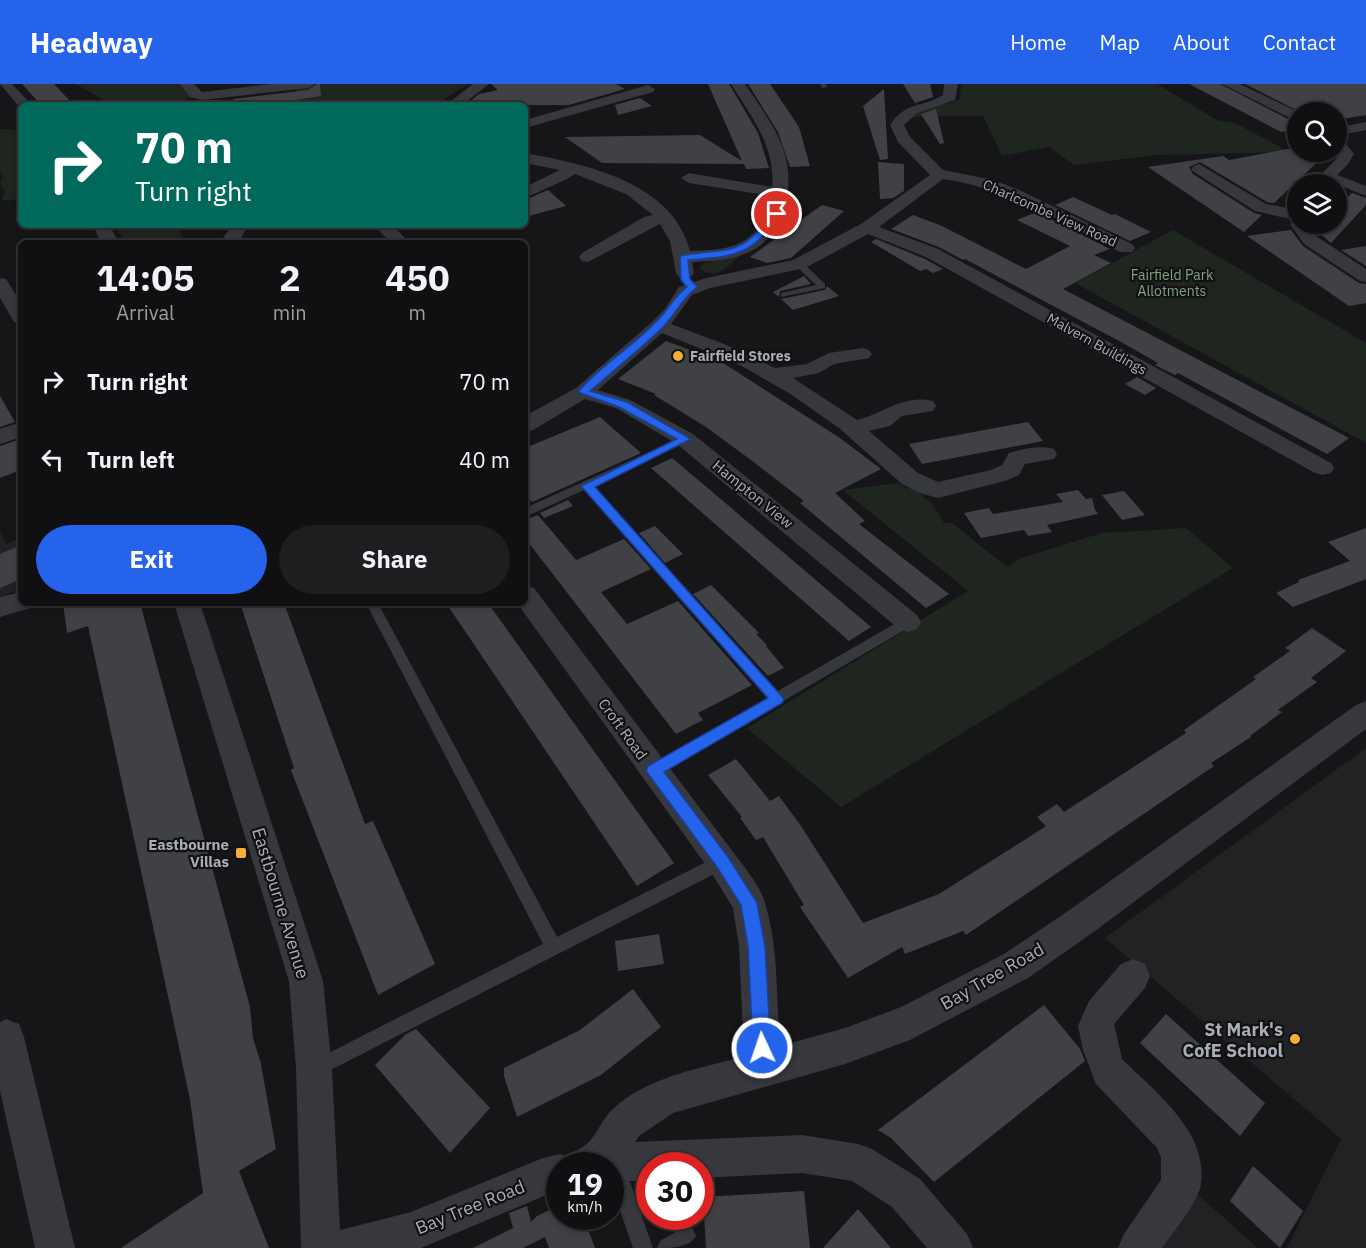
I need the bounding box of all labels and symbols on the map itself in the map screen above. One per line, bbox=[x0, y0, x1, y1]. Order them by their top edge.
street label: Charlcombe View Road bbox=[980, 175, 1120, 251]
pin bbox=[751, 188, 802, 239]
park label: Fairfield Park Allotments bbox=[1131, 266, 1214, 300]
street label: Malvern Buildings bbox=[1044, 309, 1150, 379]
place label: Fairfield Stores bbox=[690, 347, 791, 365]
marker: Fairfield Stores bbox=[671, 349, 685, 363]
street label: Hampton View bbox=[709, 456, 798, 533]
street label: Croft Road bbox=[594, 695, 652, 763]
street label: Eastbourne Avenue bbox=[247, 825, 315, 981]
place label: Eastbourne Villas bbox=[148, 835, 229, 871]
marker: Eastbourne Villas bbox=[234, 846, 248, 860]
street label: Bay Tree Road bbox=[936, 937, 1048, 1015]
position arrow bbox=[730, 1016, 794, 1080]
place label: St Mark's CofE School bbox=[1183, 1018, 1284, 1062]
marker: St Mark's CofE School bbox=[1288, 1032, 1302, 1046]
speed limit sign: 30 bbox=[636, 1152, 714, 1230]
street label: Bay Tree Road bbox=[412, 1175, 528, 1239]

